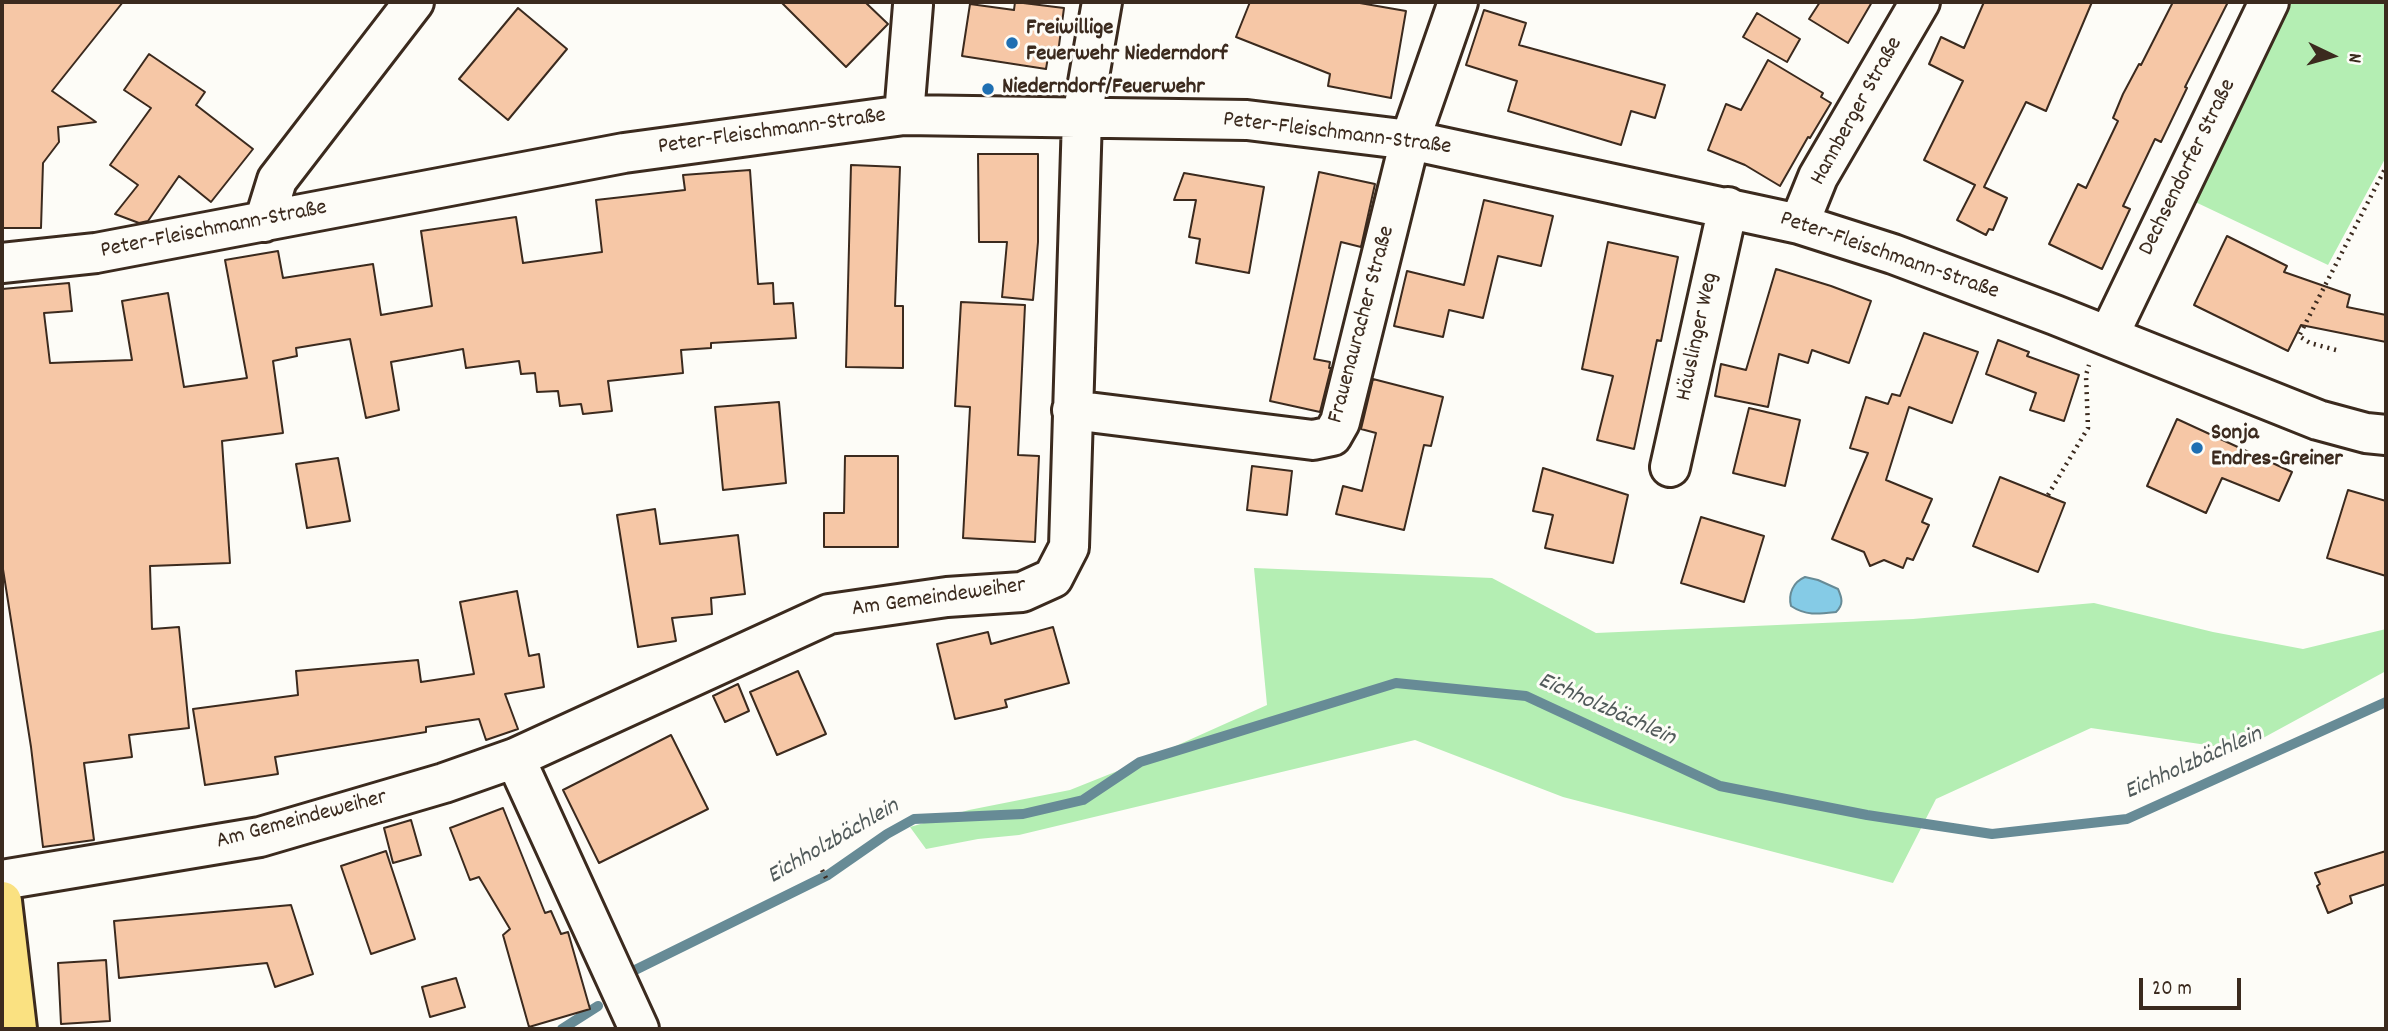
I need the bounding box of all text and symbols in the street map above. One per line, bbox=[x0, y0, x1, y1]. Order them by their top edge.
place label: Freiwillige Feuerwehr Niederndorf bbox=[1026, 16, 1228, 70]
north arrow bbox=[2297, 21, 2367, 91]
street label: Hannberger Straße bbox=[1806, 33, 1910, 191]
marker: Freiwillige Feuerwehr Niederndorf bbox=[1004, 35, 1020, 51]
text: N bbox=[2340, 52, 2367, 64]
place label: Niederndorf/Feuerwehr bbox=[1002, 75, 1205, 103]
street label: Dechsendorfer Straße bbox=[2134, 75, 2244, 261]
marker: Niederndorf/Feuerwehr bbox=[980, 81, 996, 97]
street label: Peter-Fleischmann-Straße bbox=[656, 103, 888, 163]
street label: Peter-Fleischmann-Straße bbox=[1221, 107, 1453, 163]
street label: Peter-Fleischmann-Straße bbox=[99, 196, 329, 266]
street label: Peter-Fleischmann-Straße bbox=[1776, 207, 2002, 307]
street label: Frauenauracher Straße bbox=[1323, 223, 1403, 427]
street label: Häuslinger Weg bbox=[1672, 270, 1726, 404]
place label: Sonja Endres-Greiner bbox=[2211, 421, 2343, 475]
marker: Sonja Endres-Greiner bbox=[2189, 440, 2205, 456]
street label: Am Gemeindeweiher bbox=[850, 573, 1028, 625]
water label: Eichholzbächlein bbox=[1533, 668, 1679, 754]
water label: Eichholzbächlein bbox=[2121, 722, 2267, 808]
street label: Am Gemeindeweiher bbox=[214, 785, 390, 857]
water label: Eichholzbächlein bbox=[763, 794, 905, 892]
scale bar bbox=[2143, 964, 2244, 1008]
text: 20 m bbox=[2152, 975, 2192, 1005]

